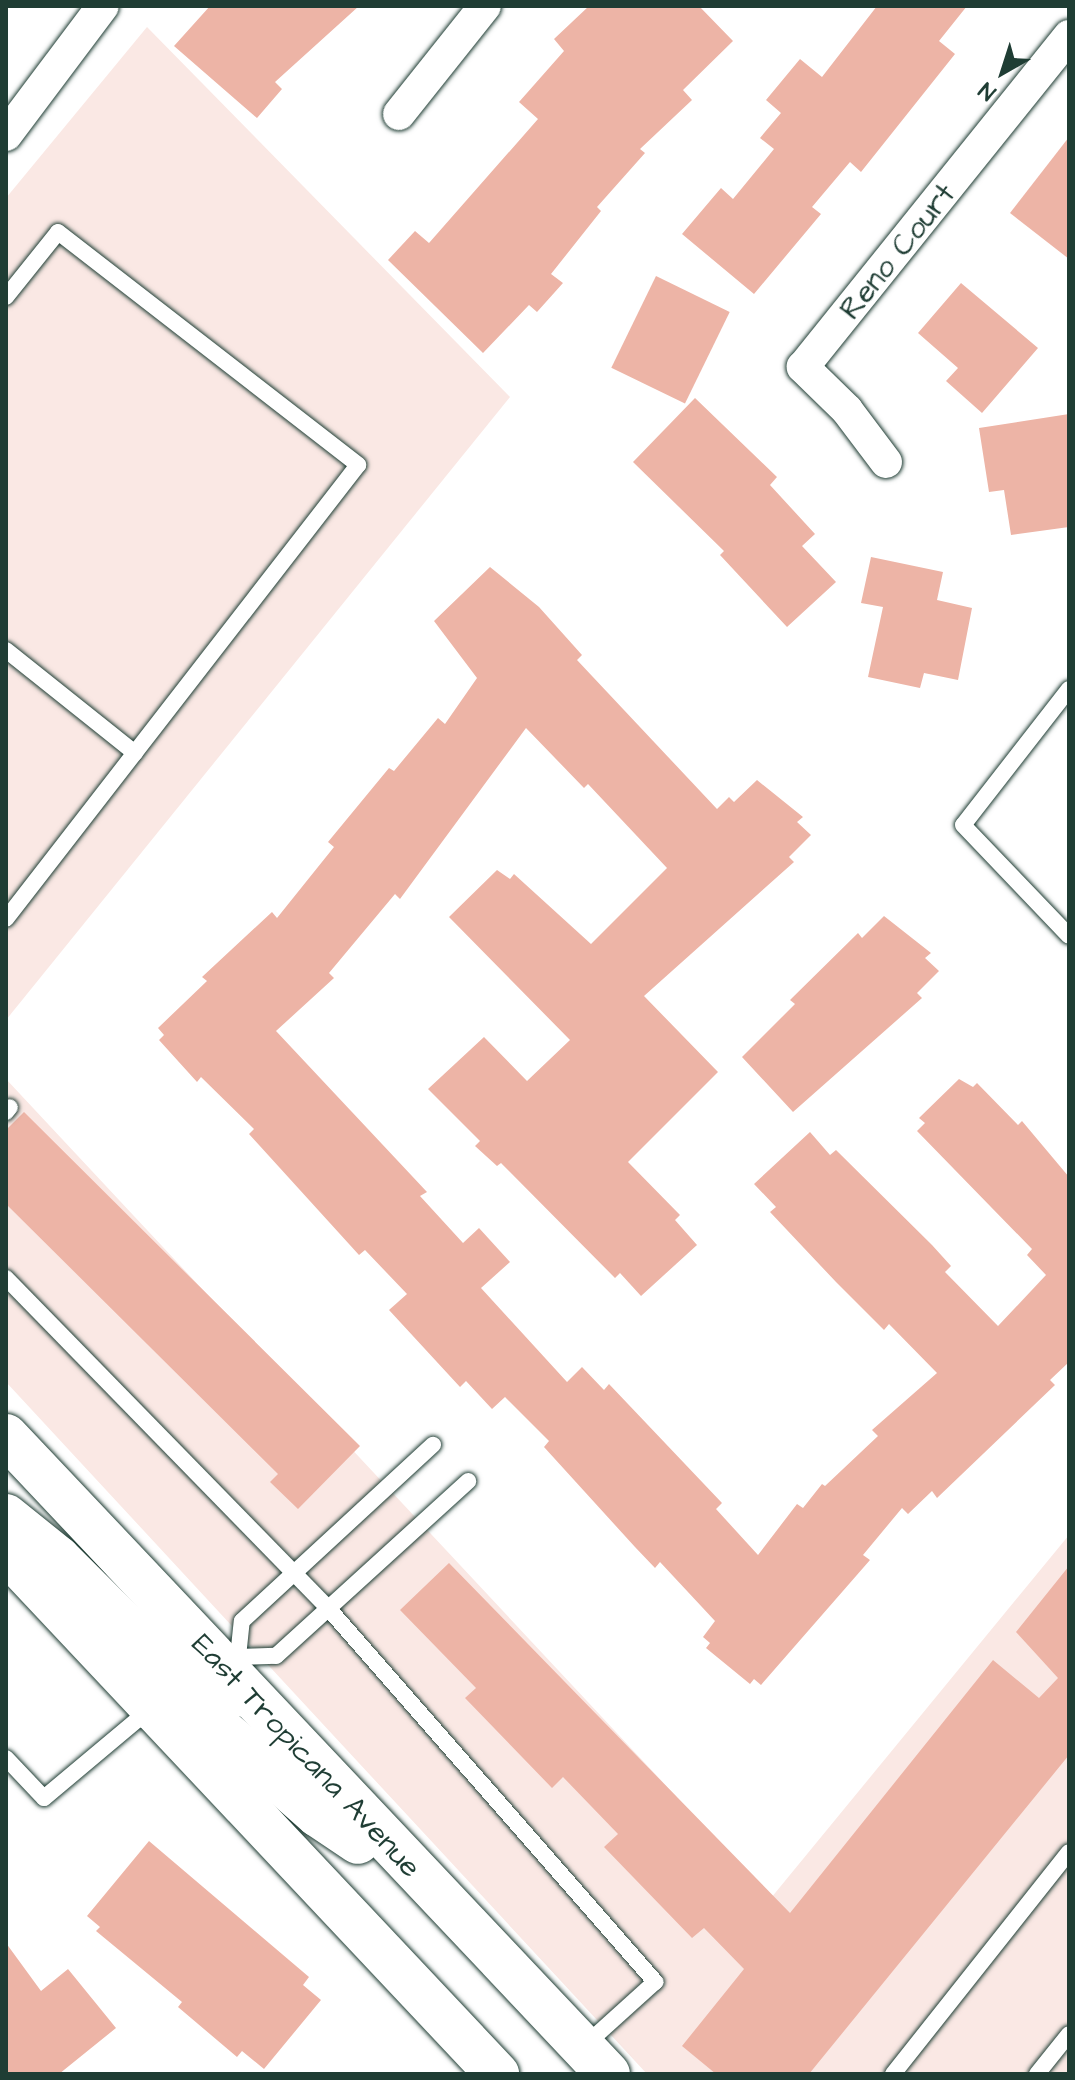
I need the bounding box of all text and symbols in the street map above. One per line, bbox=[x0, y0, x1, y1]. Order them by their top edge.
north arrow bbox=[963, 32, 1043, 112]
text: N bbox=[972, 75, 1003, 107]
street label: Reno Court bbox=[833, 177, 963, 327]
street label: East Tropicana Avenue bbox=[184, 1627, 428, 1885]

